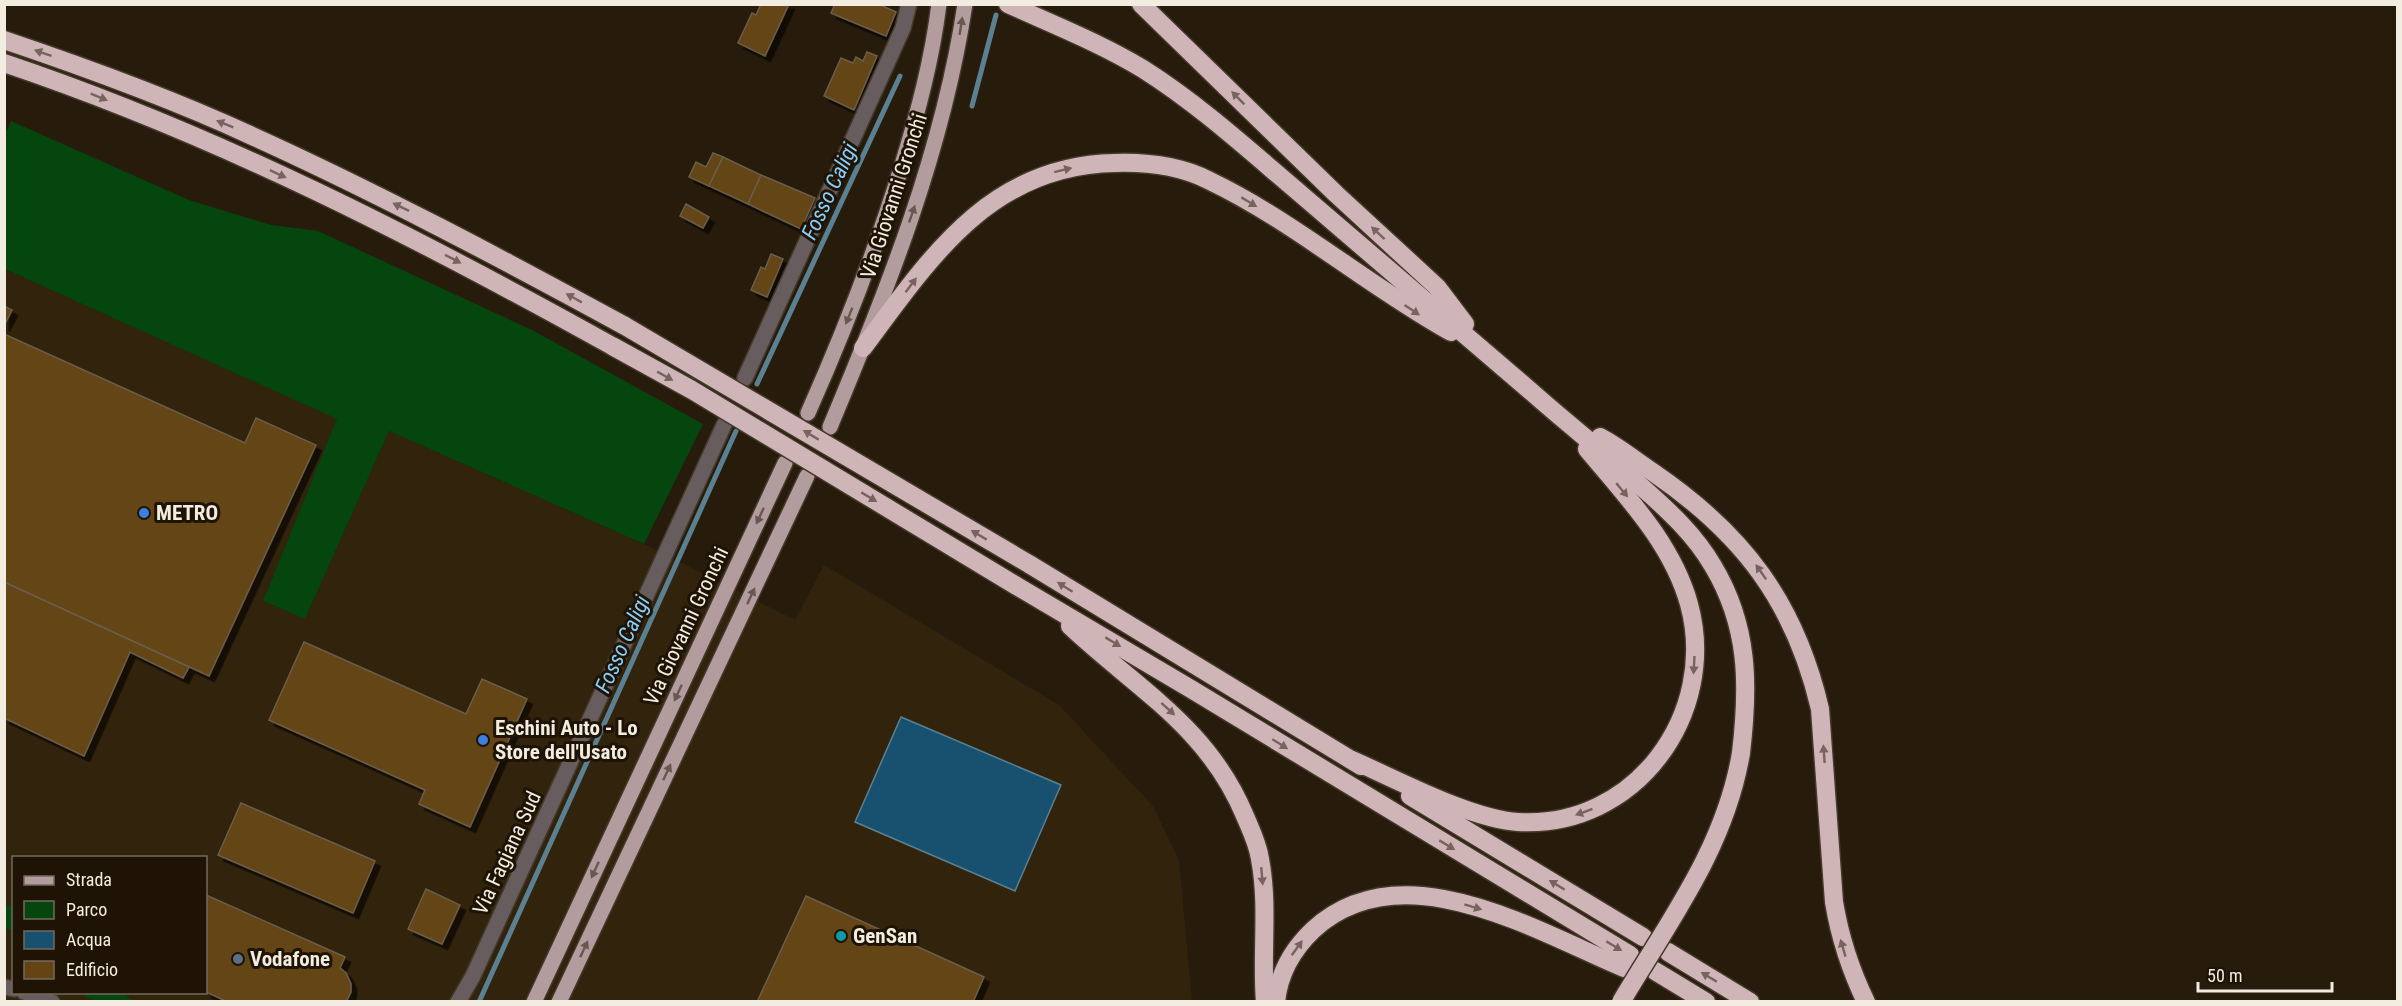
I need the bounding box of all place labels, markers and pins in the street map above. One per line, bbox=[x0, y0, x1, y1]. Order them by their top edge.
place label: METRO bbox=[156, 501, 218, 525]
marker: METRO bbox=[137, 506, 151, 520]
place label: Eschini Auto - Lo Store dell'Usato bbox=[495, 716, 638, 764]
marker: Eschini Auto - Lo Store dell'Usato bbox=[476, 733, 490, 747]
place label: GenSan bbox=[853, 924, 917, 948]
marker: GenSan bbox=[834, 929, 848, 943]
place label: Vodafone bbox=[250, 947, 330, 971]
marker: Vodafone bbox=[231, 952, 245, 966]

